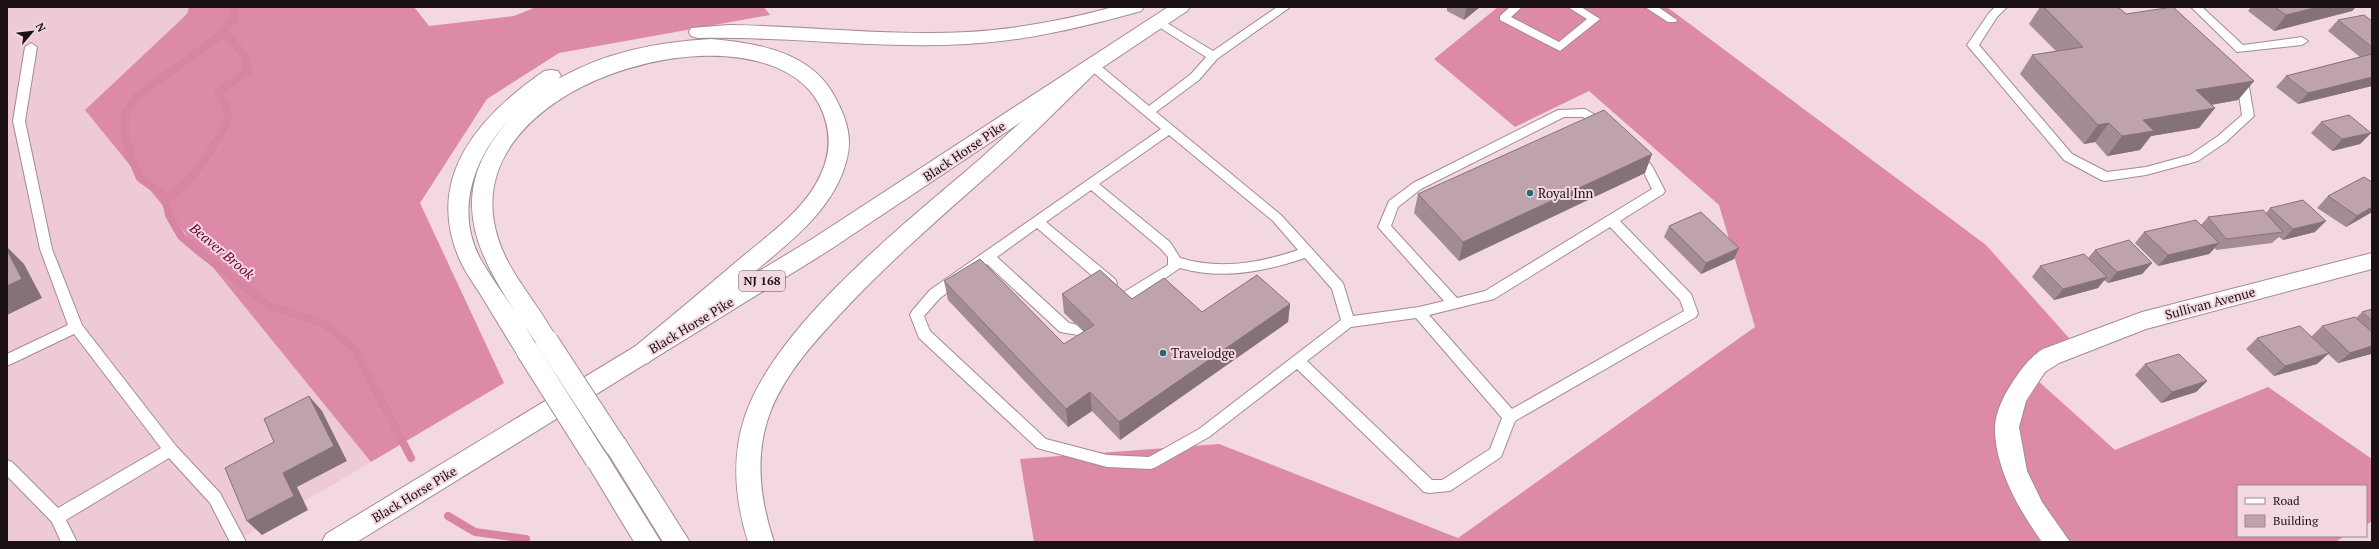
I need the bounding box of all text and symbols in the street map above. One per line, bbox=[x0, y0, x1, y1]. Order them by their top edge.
north arrow bbox=[12, 12, 52, 52]
text: N bbox=[33, 20, 49, 35]
street label: Black Horse Pike bbox=[919, 117, 1009, 185]
place label: Royal Inn bbox=[1538, 184, 1593, 202]
marker: Royal Inn bbox=[1525, 188, 1535, 198]
water label: Beaver Brook bbox=[185, 217, 259, 283]
road number: NJ 168 bbox=[739, 271, 785, 291]
street label: Sullivan Avenue bbox=[2163, 282, 2257, 324]
street label: Black Horse Pike bbox=[645, 293, 737, 357]
place label: Travelodge bbox=[1171, 344, 1235, 362]
marker: Travelodge bbox=[1158, 348, 1168, 358]
street label: Black Horse Pike bbox=[368, 462, 460, 526]
legend bbox=[2237, 485, 2367, 537]
text: Road bbox=[2273, 493, 2300, 508]
text: Building bbox=[2273, 513, 2319, 528]

